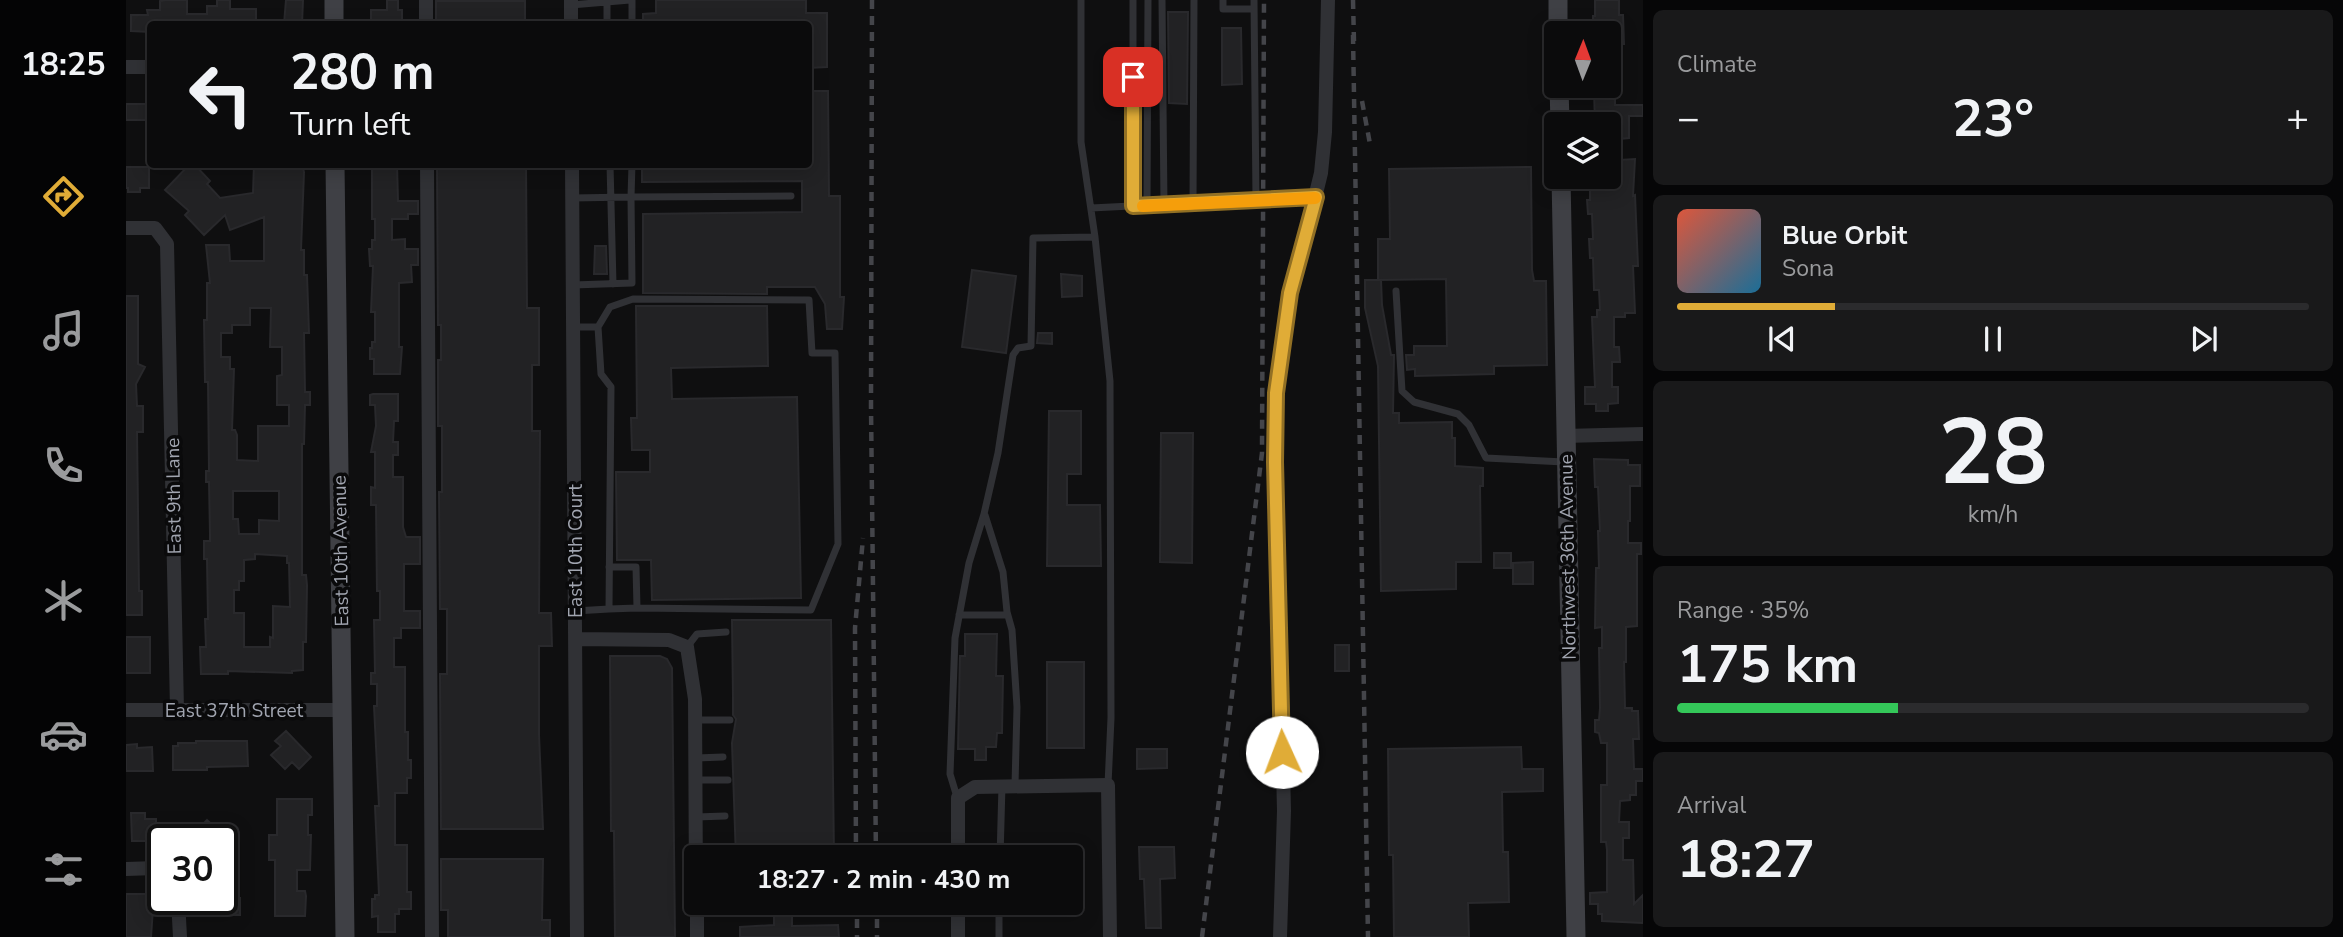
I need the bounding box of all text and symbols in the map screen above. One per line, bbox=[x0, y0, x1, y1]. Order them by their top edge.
north arrow bbox=[1544, 21, 1620, 98]
map controls bbox=[1544, 21, 1621, 189]
text: 280 m bbox=[290, 39, 434, 106]
text: 18:25 bbox=[21, 43, 105, 86]
pin bbox=[1103, 47, 1163, 107]
icon: left bbox=[175, 49, 266, 140]
text: Climate bbox=[1677, 49, 1757, 80]
icon: arrive bbox=[1114, 58, 1152, 96]
text: 23° bbox=[1952, 83, 2034, 154]
text: − bbox=[1677, 93, 1700, 144]
text: + bbox=[2286, 93, 2309, 144]
text: Turn left bbox=[290, 103, 410, 146]
button: layers bbox=[1544, 112, 1621, 189]
icon: directions bbox=[39, 172, 88, 221]
text: Blue Orbit bbox=[1782, 218, 1907, 253]
text: Sona bbox=[1782, 253, 1834, 284]
icon: music bbox=[39, 306, 88, 355]
icon: previous bbox=[1763, 320, 1801, 358]
icon: pause bbox=[1974, 320, 2012, 358]
icon: next bbox=[2185, 320, 2223, 358]
text: 28 bbox=[1938, 391, 2048, 515]
street label: East 9th Lane bbox=[160, 437, 188, 554]
icon: phone bbox=[39, 441, 88, 490]
street label: Northwest 36th Avenue bbox=[1553, 454, 1583, 660]
street label: East 10th Avenue bbox=[327, 475, 355, 627]
street label: East 10th Court bbox=[563, 484, 589, 618]
text: km/h bbox=[1968, 499, 2018, 530]
icon: climate bbox=[39, 576, 88, 625]
text: Range · 35% bbox=[1677, 595, 1809, 626]
text: 175 km bbox=[1677, 629, 1858, 700]
street label: East 37th Street bbox=[165, 698, 304, 724]
icon: car bbox=[39, 710, 88, 759]
position arrow bbox=[1245, 715, 1319, 789]
text: Arrival bbox=[1677, 790, 1746, 821]
speed limit sign: 30 bbox=[147, 824, 238, 915]
text: 18:27 bbox=[1677, 824, 1815, 895]
icon: filters bbox=[39, 845, 88, 894]
text: 18:27 · 2 min · 430 m bbox=[757, 862, 1010, 897]

